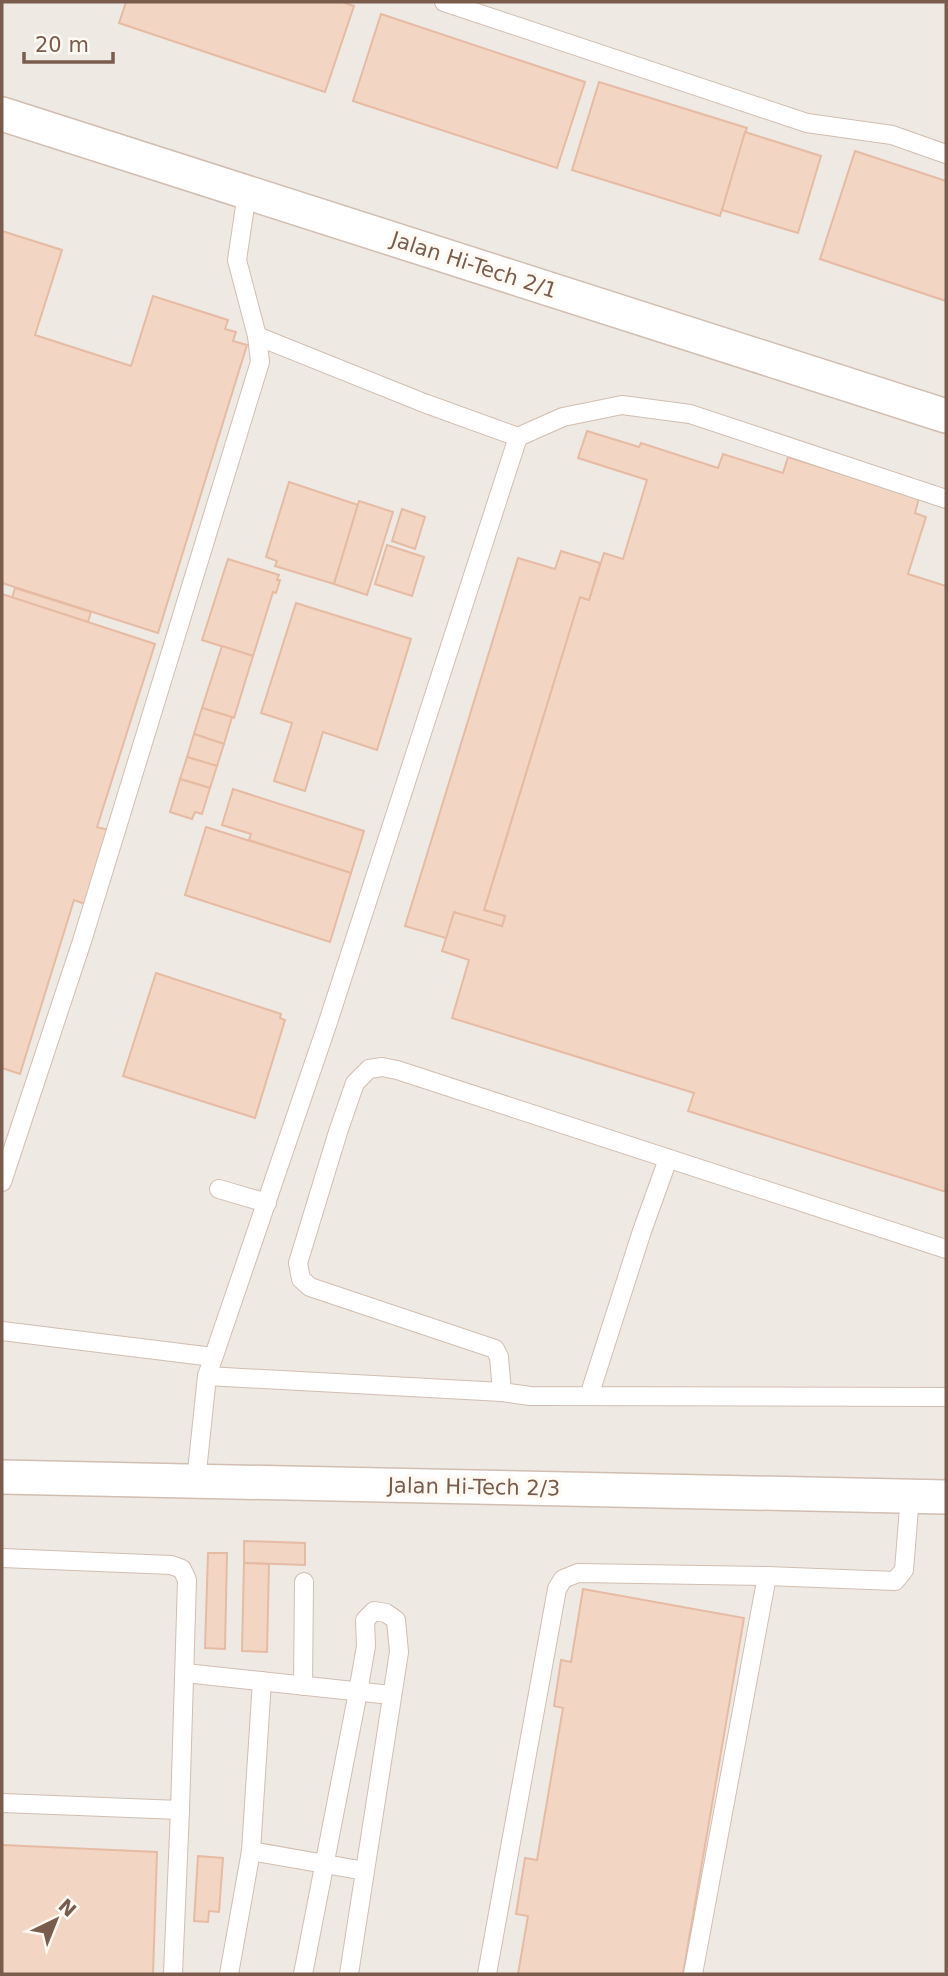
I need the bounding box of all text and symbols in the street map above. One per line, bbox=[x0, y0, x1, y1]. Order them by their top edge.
scale bar bbox=[24, 21, 114, 65]
text: 20 m bbox=[35, 33, 89, 57]
street label: Jalan Hi-Tech 2/1 bbox=[386, 226, 560, 303]
street label: Jalan Hi-Tech 2/3 bbox=[386, 1473, 560, 1501]
north arrow bbox=[21, 1885, 91, 1955]
text: N bbox=[54, 1894, 81, 1921]

